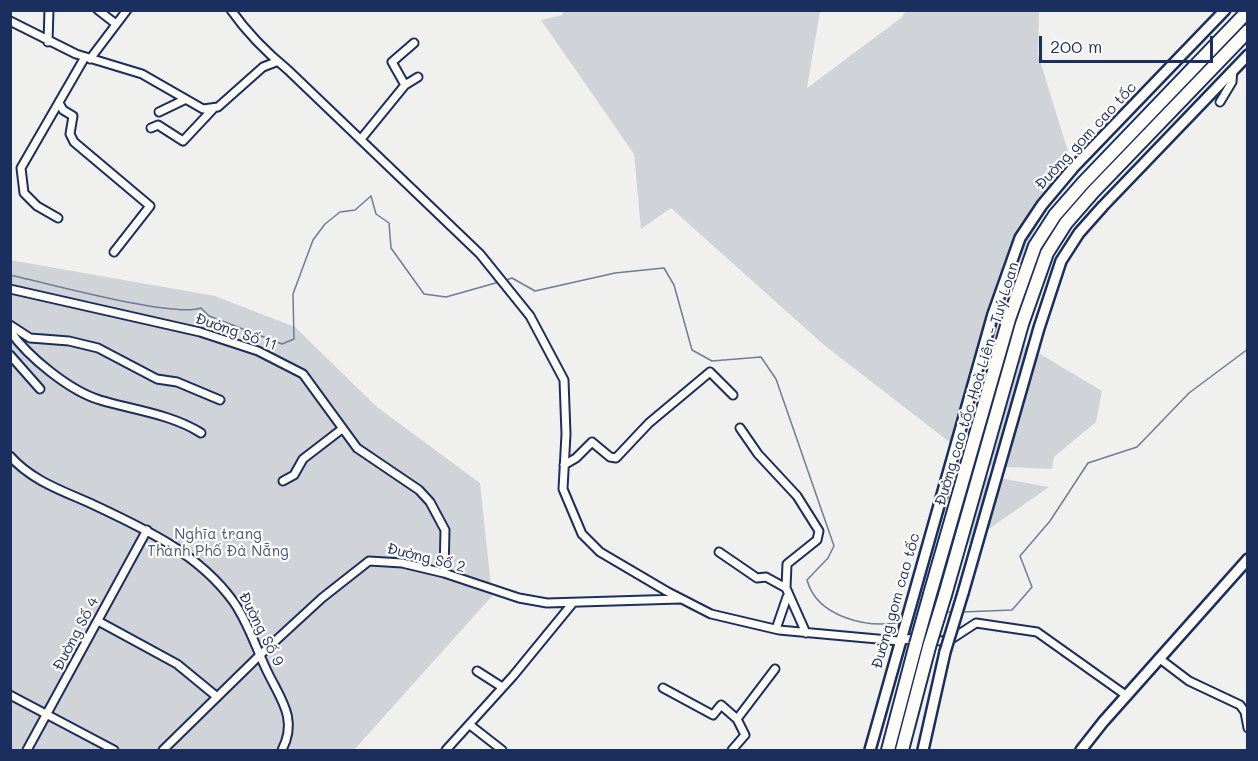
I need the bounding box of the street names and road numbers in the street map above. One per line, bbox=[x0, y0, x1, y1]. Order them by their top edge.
street label: Đường gom cao tốc bbox=[1032, 79, 1140, 193]
street label: Đường cao tốc Hoà Liên - Tuý Loan bbox=[931, 260, 1023, 508]
street label: Đường Số 11 bbox=[193, 310, 279, 354]
street label: Đường gom cao tốc bbox=[868, 531, 924, 671]
street label: Đường Số 2 bbox=[385, 540, 467, 576]
street label: Đường Số 9 bbox=[235, 589, 287, 669]
street label: Đường Số 4 bbox=[49, 594, 103, 674]

